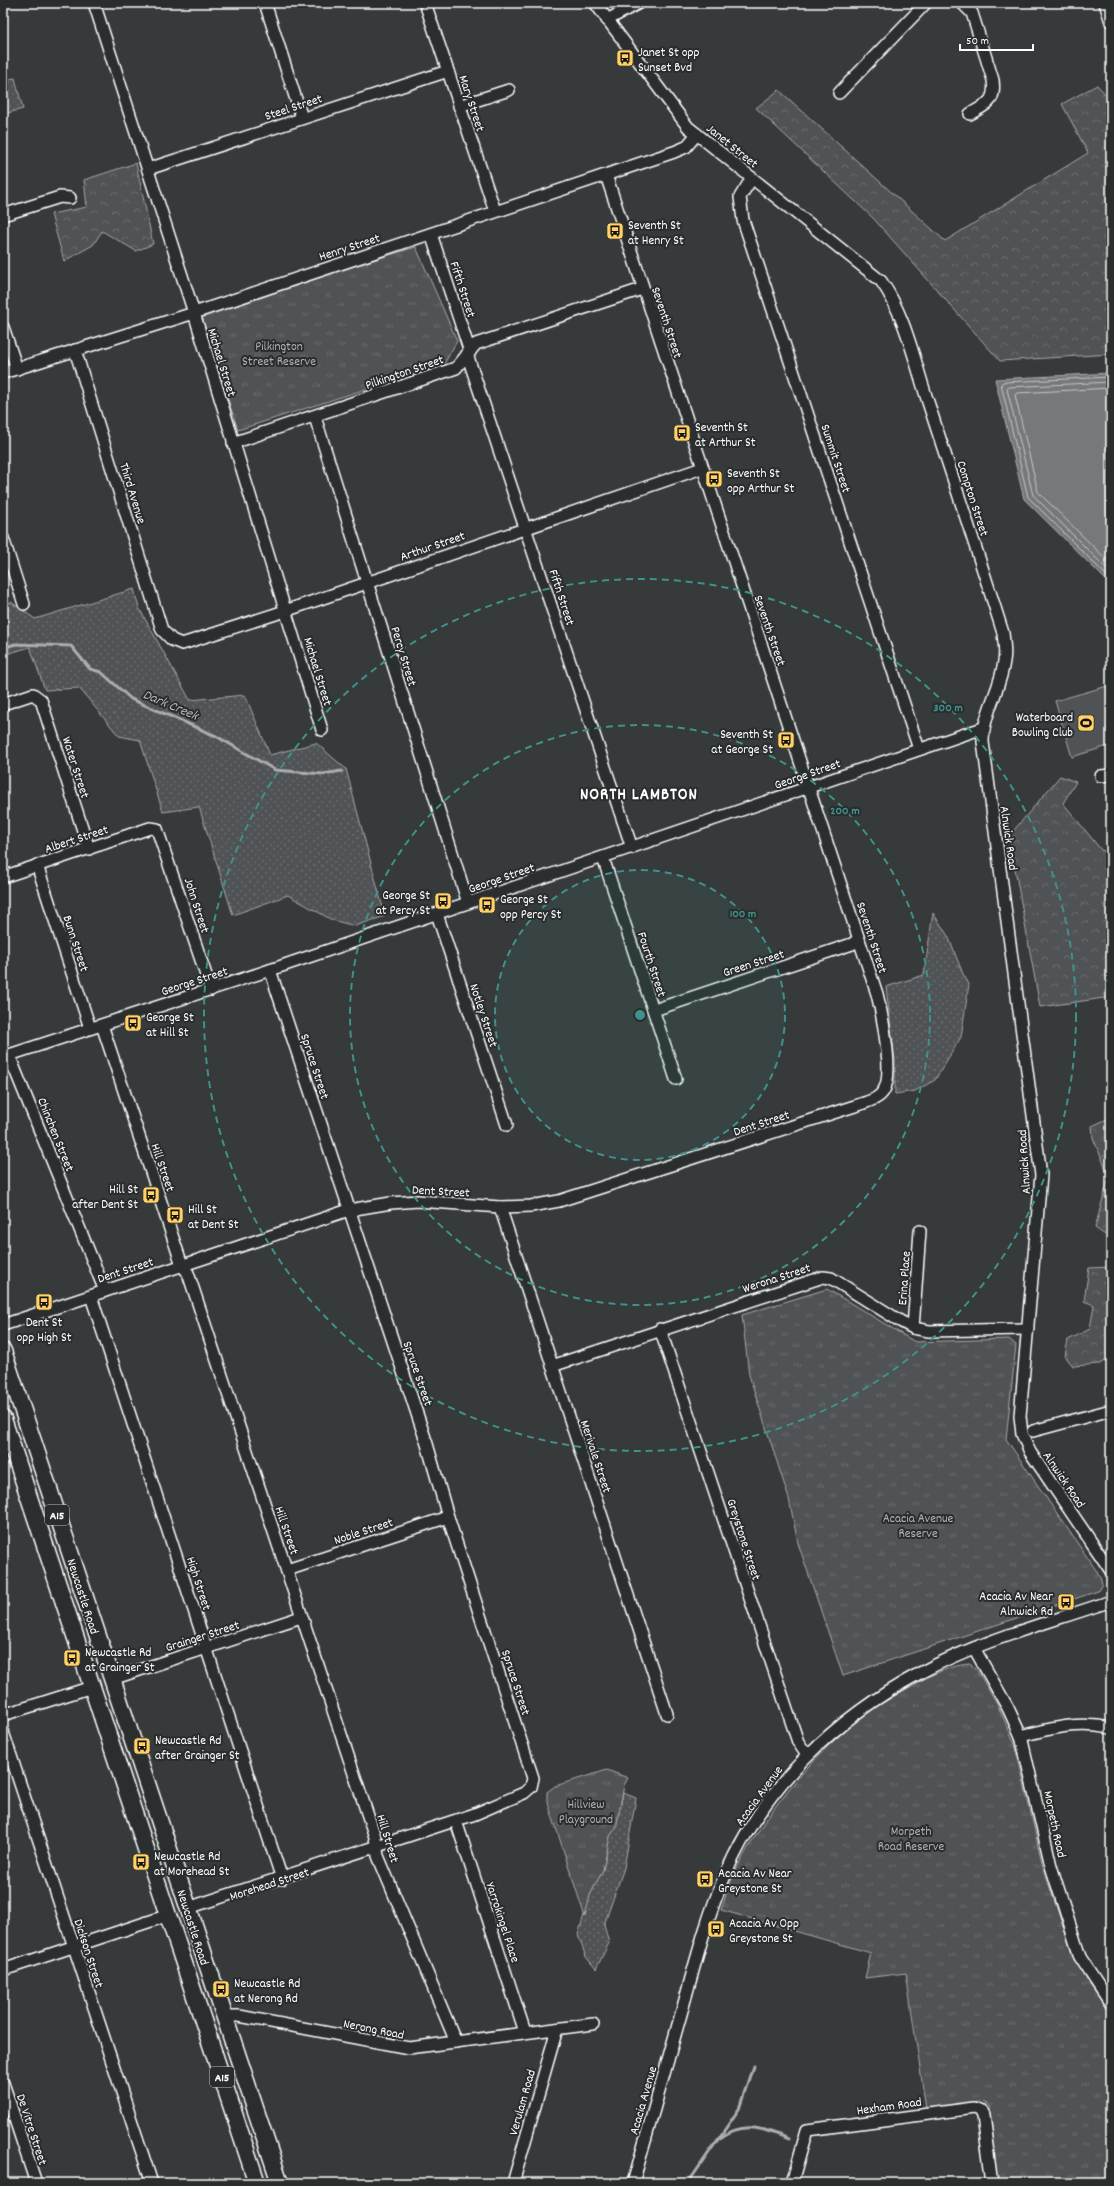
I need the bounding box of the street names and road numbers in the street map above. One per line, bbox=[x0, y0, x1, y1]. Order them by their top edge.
street label: Mary Street bbox=[453, 73, 489, 135]
street label: Steel Street bbox=[262, 90, 325, 127]
street label: Janet Street bbox=[701, 120, 762, 174]
street label: Henry Street bbox=[317, 230, 383, 267]
street label: Fifth Street bbox=[444, 259, 480, 321]
street label: Seventh Street bbox=[645, 285, 686, 361]
street label: Michael Street bbox=[201, 326, 240, 399]
street label: Pilkington Street bbox=[363, 351, 447, 396]
street label: Summit Street bbox=[815, 422, 855, 496]
street label: Compton Street bbox=[950, 459, 993, 539]
street label: Third Avenue bbox=[113, 461, 150, 527]
street label: Arthur Street bbox=[398, 527, 468, 567]
street label: Fifth Street bbox=[543, 567, 579, 629]
street label: Seventh Street bbox=[748, 593, 790, 669]
street label: Percy Street bbox=[385, 625, 421, 689]
street label: Michael Street bbox=[297, 635, 336, 708]
street label: Water Street bbox=[56, 735, 94, 801]
street label: George Street bbox=[772, 755, 844, 796]
street label: Alnwick Road bbox=[994, 805, 1021, 872]
street label: Albert Street bbox=[43, 821, 111, 860]
street label: George Street bbox=[466, 859, 538, 900]
street label: John Street bbox=[178, 876, 214, 936]
street label: Seventh Street bbox=[850, 900, 891, 976]
street label: Bunn Street bbox=[57, 913, 93, 975]
street label: Fourth Street bbox=[631, 930, 670, 1000]
street label: Green Street bbox=[721, 945, 787, 983]
street label: George Street bbox=[159, 963, 231, 1002]
street label: Notley Street bbox=[463, 982, 502, 1050]
street label: Spruce Street bbox=[294, 1032, 333, 1102]
street label: Chinchen Street bbox=[31, 1095, 78, 1175]
street label: Dent Street bbox=[731, 1106, 792, 1142]
street label: Alnwick Road bbox=[1014, 1129, 1037, 1195]
street label: Hill Street bbox=[145, 1141, 179, 1195]
street label: Dent Street bbox=[412, 1181, 470, 1204]
street label: Erina Place bbox=[894, 1250, 917, 1306]
street label: Dent Street bbox=[95, 1253, 156, 1289]
street label: Werona Street bbox=[740, 1259, 813, 1299]
street label: Spruce Street bbox=[397, 1339, 437, 1409]
street label: Merivale Street bbox=[574, 1418, 615, 1496]
street label: Alnwick Road bbox=[1037, 1448, 1089, 1513]
street label: Greystone Street bbox=[720, 1497, 765, 1583]
street label: Hill Street bbox=[269, 1504, 303, 1558]
road number: A15 bbox=[45, 1505, 69, 1525]
street label: Noble Street bbox=[332, 1514, 396, 1551]
street label: High Street bbox=[180, 1555, 215, 1613]
street label: Newcastle Road bbox=[61, 1557, 103, 1637]
street label: Grainger Street bbox=[163, 1616, 242, 1658]
street label: Spruce Street bbox=[495, 1648, 534, 1718]
street label: Acacia Avenue bbox=[732, 1762, 789, 1831]
street label: Morpeth Road bbox=[1037, 1789, 1070, 1860]
street label: Hill Street bbox=[370, 1812, 403, 1866]
street label: Morehead Street bbox=[228, 1864, 312, 1907]
street label: Yarrokingel Place bbox=[480, 1880, 524, 1966]
street label: Newcastle Road bbox=[171, 1888, 213, 1968]
street label: Dickson Street bbox=[68, 1917, 108, 1991]
street label: Nerong Road bbox=[341, 2015, 406, 2046]
street label: Acacia Avenue bbox=[626, 2064, 663, 2137]
road number: A15 bbox=[210, 2067, 234, 2087]
street label: Verulam Road bbox=[505, 2067, 542, 2138]
street label: De Vitre Street bbox=[10, 2092, 51, 2168]
street label: Hexham Road bbox=[856, 2094, 923, 2121]

